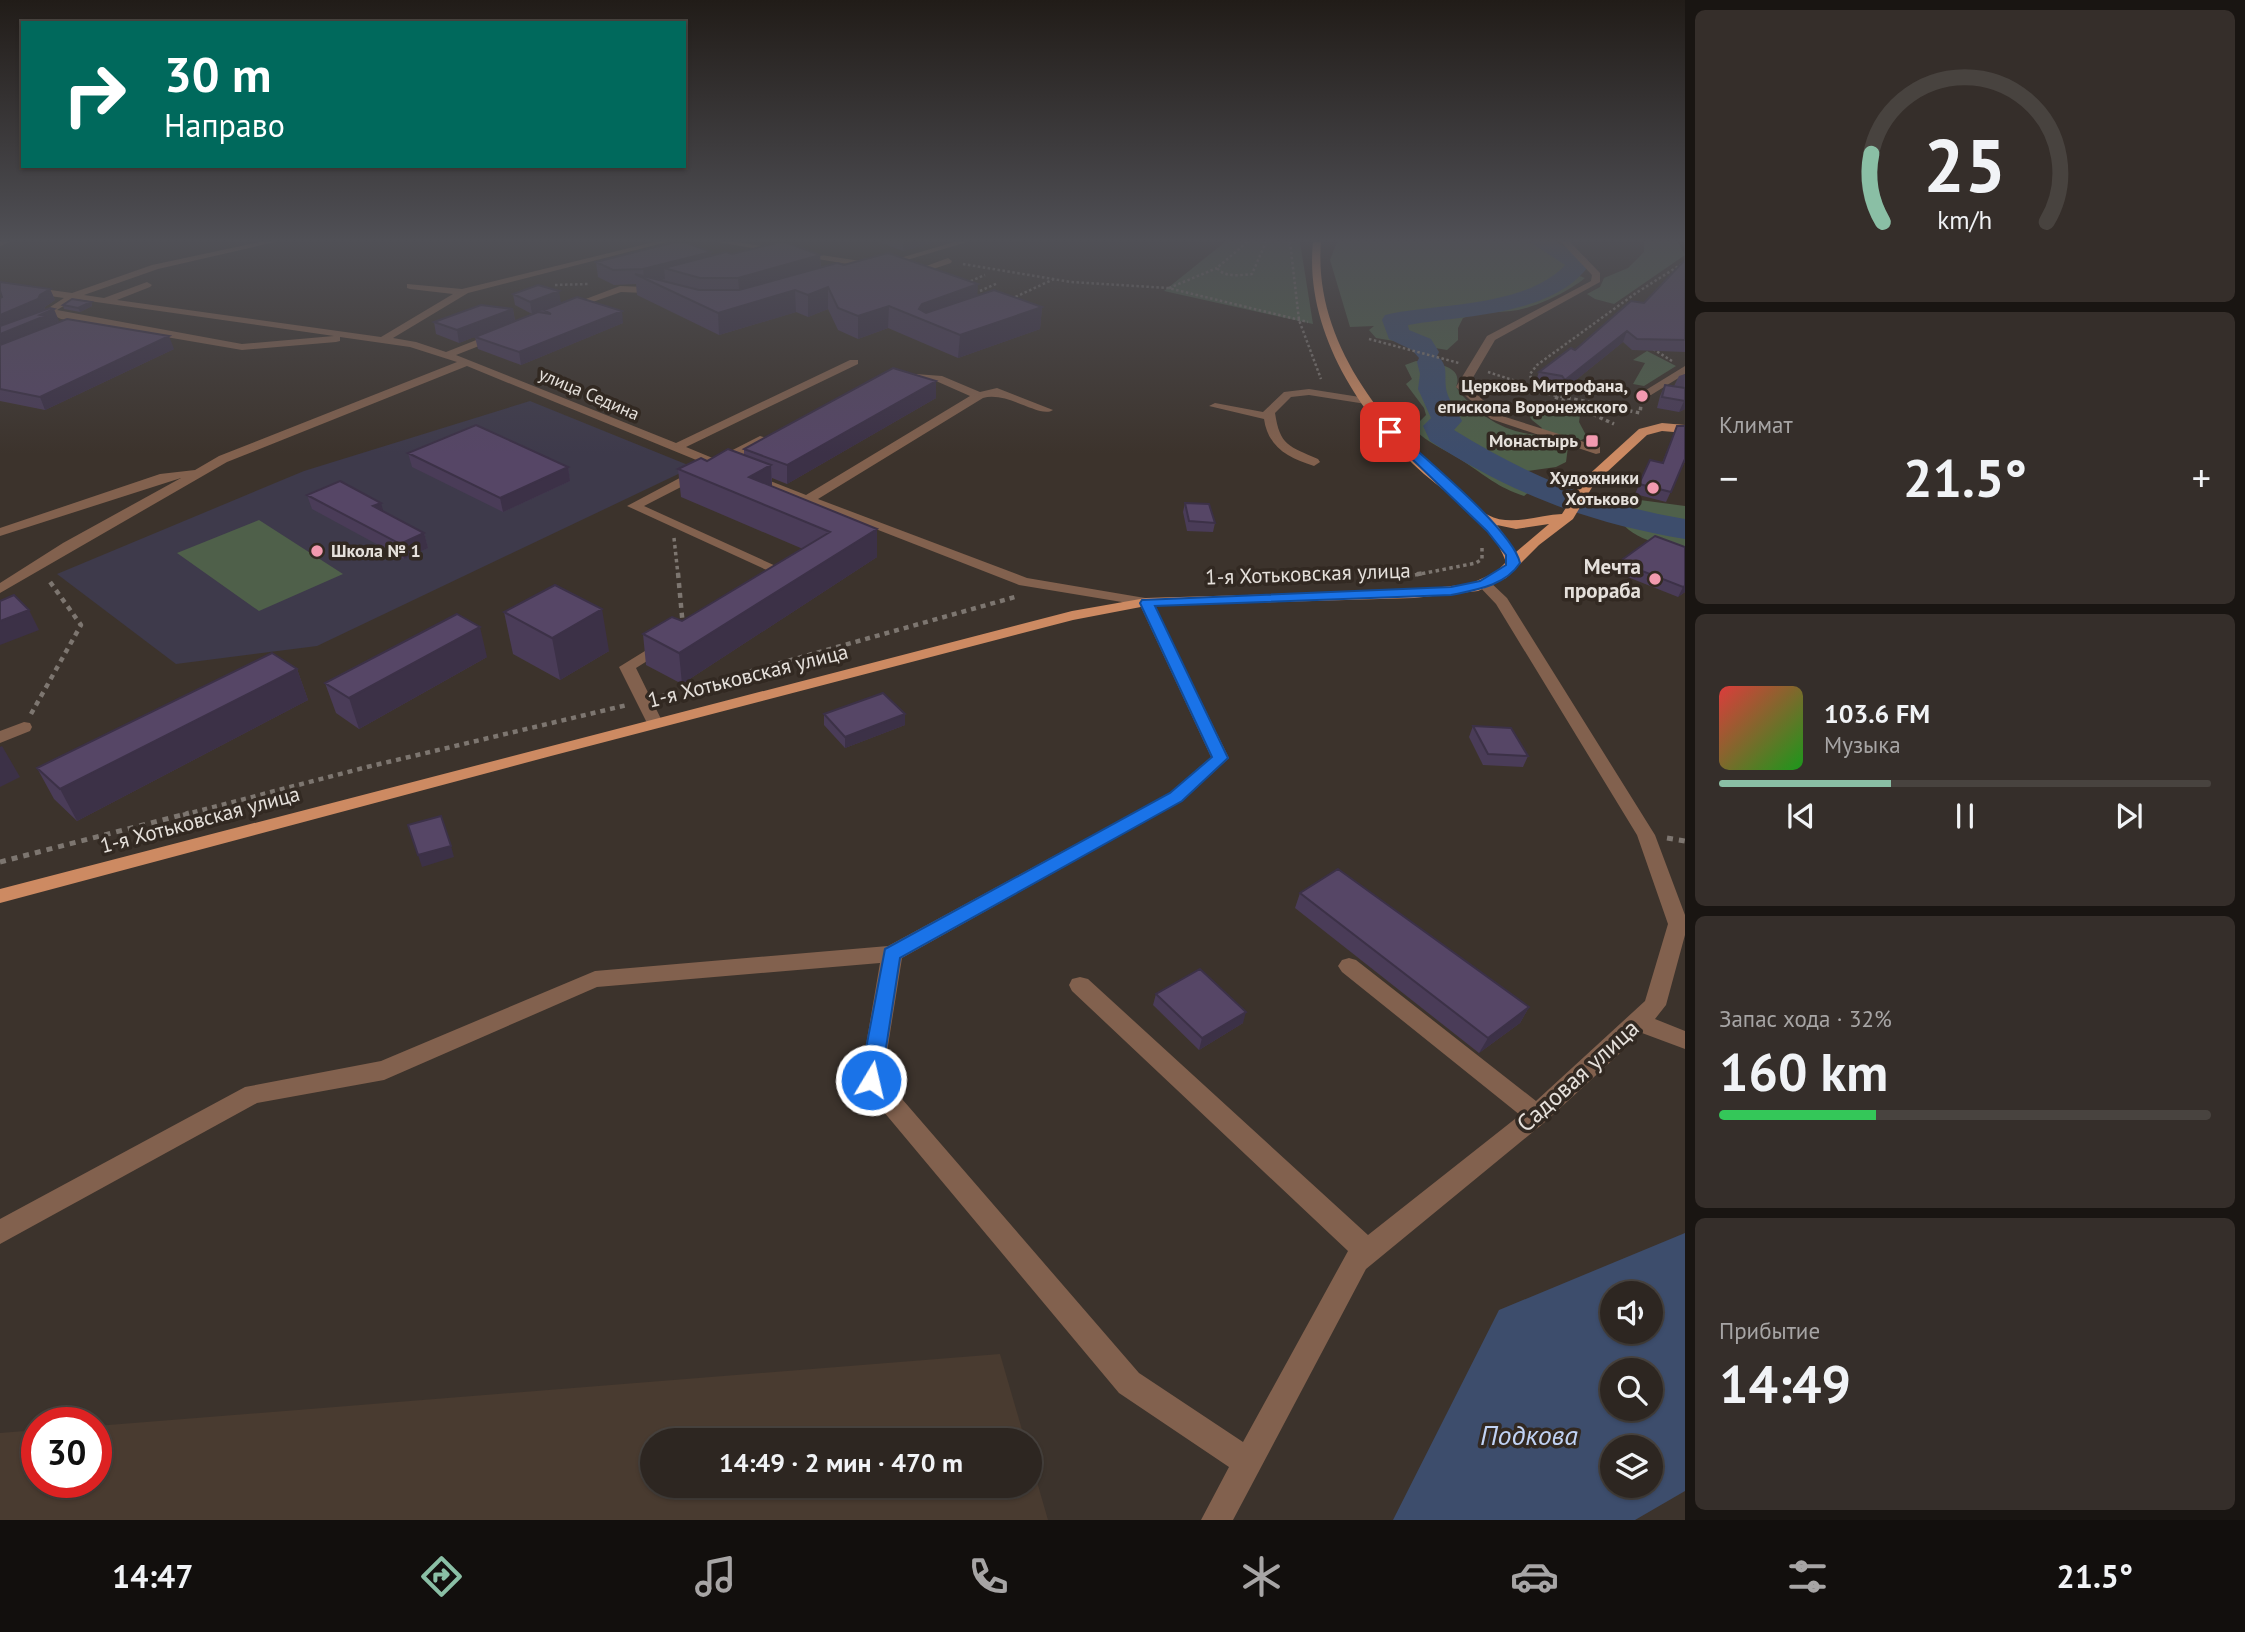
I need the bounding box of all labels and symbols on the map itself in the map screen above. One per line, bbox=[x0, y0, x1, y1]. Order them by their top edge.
street label: улица Седина bbox=[535, 362, 643, 425]
place label: Церковь Митрофана, епископа Воронежского bbox=[1437, 374, 1628, 418]
marker: Церковь Митрофана, епископа Воронежского bbox=[1634, 388, 1650, 404]
pin bbox=[1360, 402, 1420, 462]
place label: Монастырь bbox=[1489, 429, 1578, 452]
marker: Монастырь bbox=[1584, 433, 1600, 449]
place label: Художники Хотьково bbox=[1550, 466, 1639, 510]
marker: Художники Хотьково bbox=[1645, 480, 1661, 496]
place label: Школа № 1 bbox=[331, 539, 421, 562]
marker: Школа № 1 bbox=[309, 543, 325, 559]
place label: Мечта прораба bbox=[1564, 553, 1641, 604]
street label: 1-я Хотьковская улица bbox=[1205, 556, 1411, 591]
marker: Мечта прораба bbox=[1647, 571, 1663, 587]
street label: 1-я Хотьковская улица bbox=[645, 638, 851, 713]
street label: 1-я Хотьковская улица bbox=[97, 780, 303, 859]
street label: Садовая улица bbox=[1510, 1013, 1645, 1139]
position arrow bbox=[834, 1043, 908, 1117]
speed limit sign: 30 bbox=[21, 1407, 112, 1498]
water label: Подкова bbox=[1480, 1416, 1578, 1453]

